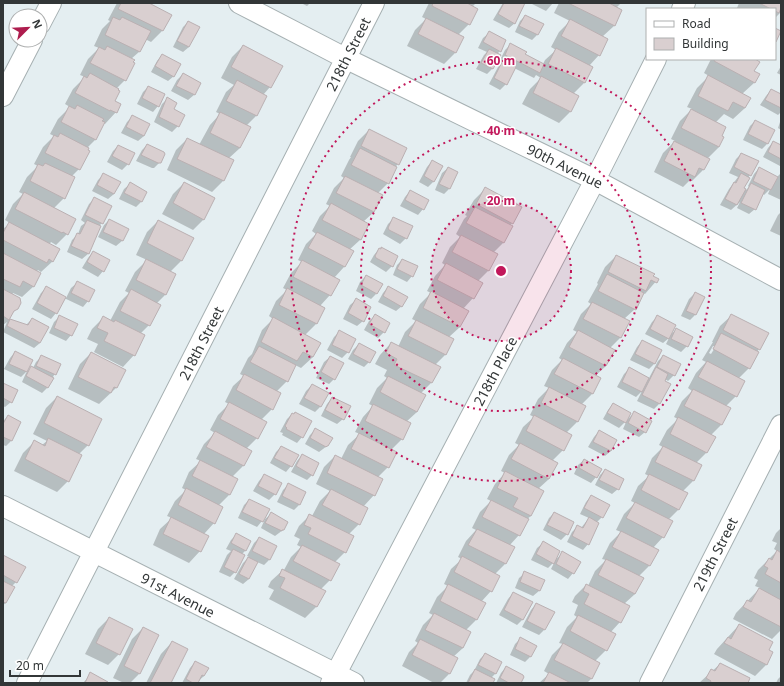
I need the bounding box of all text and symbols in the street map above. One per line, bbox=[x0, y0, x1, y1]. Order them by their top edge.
north arrow bbox=[8, 8, 48, 48]
legend bbox=[646, 8, 776, 60]
street label: 218th Street bbox=[321, 14, 375, 94]
text: Road bbox=[682, 15, 711, 32]
text: N bbox=[29, 17, 46, 31]
text: Building bbox=[682, 35, 729, 52]
text: 60 m bbox=[487, 52, 515, 69]
text: 40 m bbox=[487, 122, 515, 139]
street label: 90th Avenue bbox=[524, 139, 606, 193]
text: 20 m bbox=[487, 192, 515, 209]
centre of rings bbox=[494, 264, 508, 278]
street label: 218th Street bbox=[174, 303, 228, 383]
street label: 218th Place bbox=[469, 333, 521, 409]
street label: 219th Street bbox=[688, 514, 742, 594]
street label: 91st Avenue bbox=[138, 568, 218, 622]
scale bar bbox=[10, 652, 80, 678]
text: 20 m bbox=[16, 657, 44, 674]

